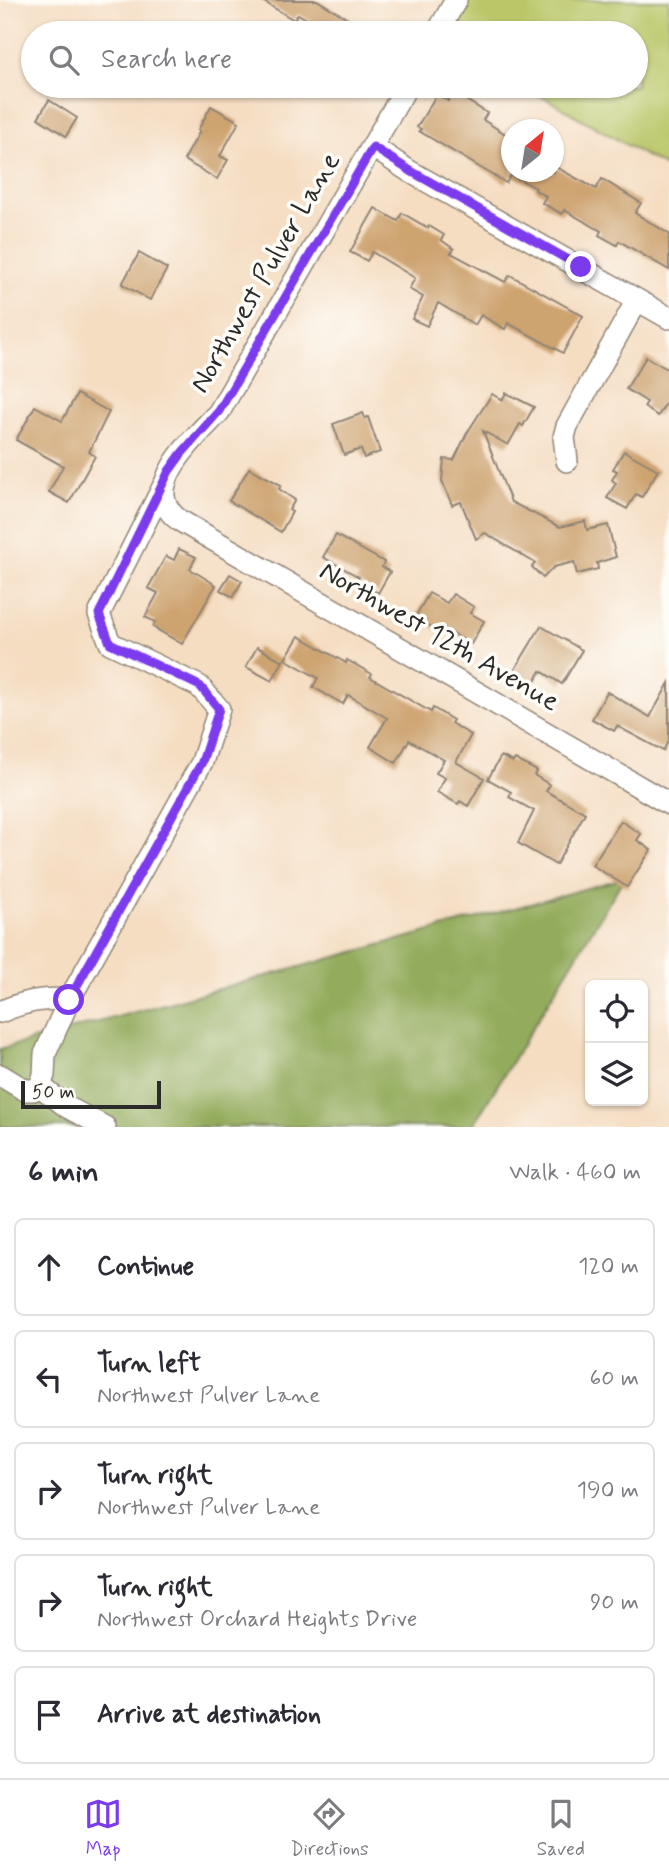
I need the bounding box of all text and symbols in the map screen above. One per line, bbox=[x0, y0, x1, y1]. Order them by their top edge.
search box bbox=[21, 21, 648, 98]
icon: search bbox=[45, 41, 83, 79]
text: Search here bbox=[101, 43, 232, 77]
north arrow bbox=[501, 119, 564, 182]
street label: Northwest Pulver Lane bbox=[182, 146, 350, 400]
route end bbox=[565, 251, 596, 282]
street label: Northwest 12th Avenue bbox=[312, 553, 566, 721]
map controls bbox=[585, 980, 648, 1106]
button: locate bbox=[585, 980, 648, 1043]
route start bbox=[53, 984, 84, 1015]
button: layers bbox=[585, 1043, 648, 1106]
scale bar bbox=[21, 1078, 161, 1110]
text: 50 m bbox=[32, 1080, 75, 1105]
text: 6 min bbox=[28, 1153, 99, 1192]
text: Walk · 460 m bbox=[509, 1158, 641, 1188]
icon: ahead bbox=[30, 1248, 68, 1286]
text: Continue bbox=[97, 1250, 194, 1284]
text: 120 m bbox=[578, 1252, 639, 1282]
text: Turn left bbox=[97, 1347, 201, 1381]
icon: left bbox=[30, 1360, 68, 1398]
text: 60 m bbox=[590, 1364, 639, 1394]
text: Northwest Pulver Lane bbox=[97, 1381, 320, 1411]
text: Turn right bbox=[97, 1459, 213, 1493]
icon: right bbox=[30, 1472, 68, 1510]
text: 190 m bbox=[577, 1476, 639, 1506]
text: Northwest Pulver Lane bbox=[97, 1493, 320, 1523]
text: Turn right bbox=[97, 1571, 213, 1605]
icon: right bbox=[30, 1584, 68, 1622]
text: 90 m bbox=[590, 1588, 639, 1618]
text: Northwest Orchard Heights Drive bbox=[97, 1605, 417, 1635]
icon: arrive bbox=[30, 1696, 68, 1734]
text: Arrive at destination bbox=[97, 1698, 321, 1732]
tab: Map bbox=[84, 1795, 122, 1862]
tab: Directions bbox=[290, 1795, 369, 1862]
tab: Saved bbox=[537, 1795, 585, 1862]

